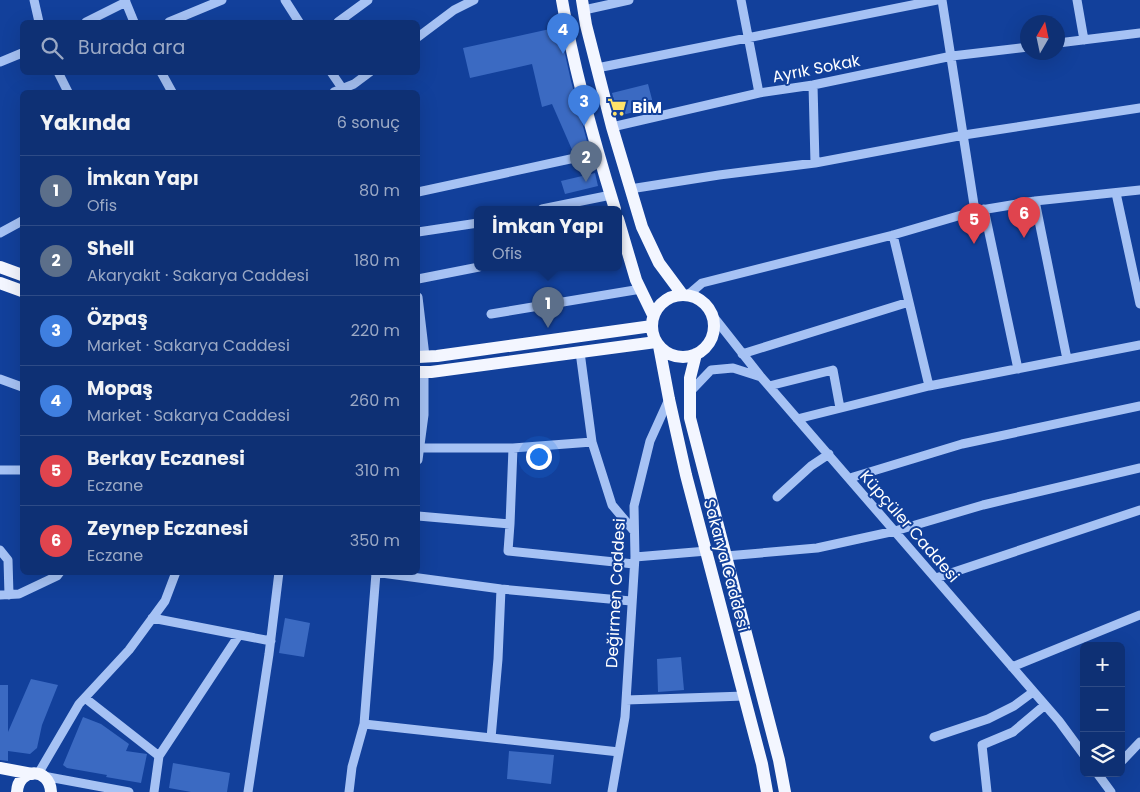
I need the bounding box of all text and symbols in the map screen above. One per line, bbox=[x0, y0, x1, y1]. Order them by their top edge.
pin: 4 bbox=[547, 13, 579, 54]
north arrow bbox=[1020, 15, 1065, 60]
search box bbox=[20, 20, 420, 75]
icon: search bbox=[38, 34, 66, 62]
text: Burada ara bbox=[78, 34, 185, 61]
street label: Ayrık Sokak bbox=[770, 49, 863, 88]
pin: 3 bbox=[568, 85, 600, 126]
supermarket icon: BİM bbox=[606, 96, 628, 118]
place label: BİM bbox=[632, 96, 662, 119]
text: Yakında bbox=[40, 108, 131, 137]
text: 6 sonuç bbox=[337, 111, 400, 134]
pin: 2 bbox=[570, 141, 602, 182]
text: İmkan Yapı bbox=[87, 165, 199, 192]
text: 1 bbox=[53, 179, 59, 202]
text: 80 m bbox=[359, 179, 400, 202]
text: Ofis bbox=[87, 194, 117, 217]
pin: 6 bbox=[1008, 197, 1040, 238]
pin: 5 bbox=[958, 203, 990, 244]
popup bbox=[474, 206, 622, 271]
text: İmkan Yapı bbox=[492, 213, 604, 240]
text: Shell bbox=[87, 235, 134, 262]
text: Ofis bbox=[492, 242, 522, 265]
text: 2 bbox=[51, 249, 61, 272]
text: 180 m bbox=[354, 249, 400, 272]
text: Akaryakıt · Sakarya Caddesi bbox=[87, 264, 309, 287]
pin: 1 bbox=[532, 287, 564, 328]
text: Özpaş bbox=[87, 305, 148, 332]
text: 3 bbox=[51, 319, 61, 342]
text: 220 m bbox=[351, 319, 400, 342]
text: Market · Sakarya Caddesi bbox=[87, 334, 290, 357]
text: Mopaş bbox=[87, 375, 153, 402]
text: 4 bbox=[51, 389, 61, 412]
text: 260 m bbox=[350, 389, 400, 412]
text: Market · Sakarya Caddesi bbox=[87, 404, 290, 427]
your location bbox=[526, 444, 552, 470]
text: Berkay Eczanesi bbox=[87, 445, 245, 472]
text: 5 bbox=[51, 459, 61, 482]
text: 310 m bbox=[355, 459, 400, 482]
street label: Küpçüler Caddesi bbox=[854, 465, 965, 587]
text: Eczane bbox=[87, 474, 143, 497]
street label: Sakarya Caddesi bbox=[698, 496, 755, 634]
text: Zeynep Eczanesi bbox=[87, 515, 248, 542]
street label: Değirmen Caddesi bbox=[600, 518, 631, 668]
text: 6 bbox=[51, 529, 61, 552]
text: 350 m bbox=[350, 529, 400, 552]
text: Eczane bbox=[87, 544, 143, 567]
map controls bbox=[1080, 642, 1125, 777]
button: + bbox=[1080, 642, 1125, 687]
button: − bbox=[1080, 687, 1125, 732]
button: layers bbox=[1080, 732, 1125, 777]

